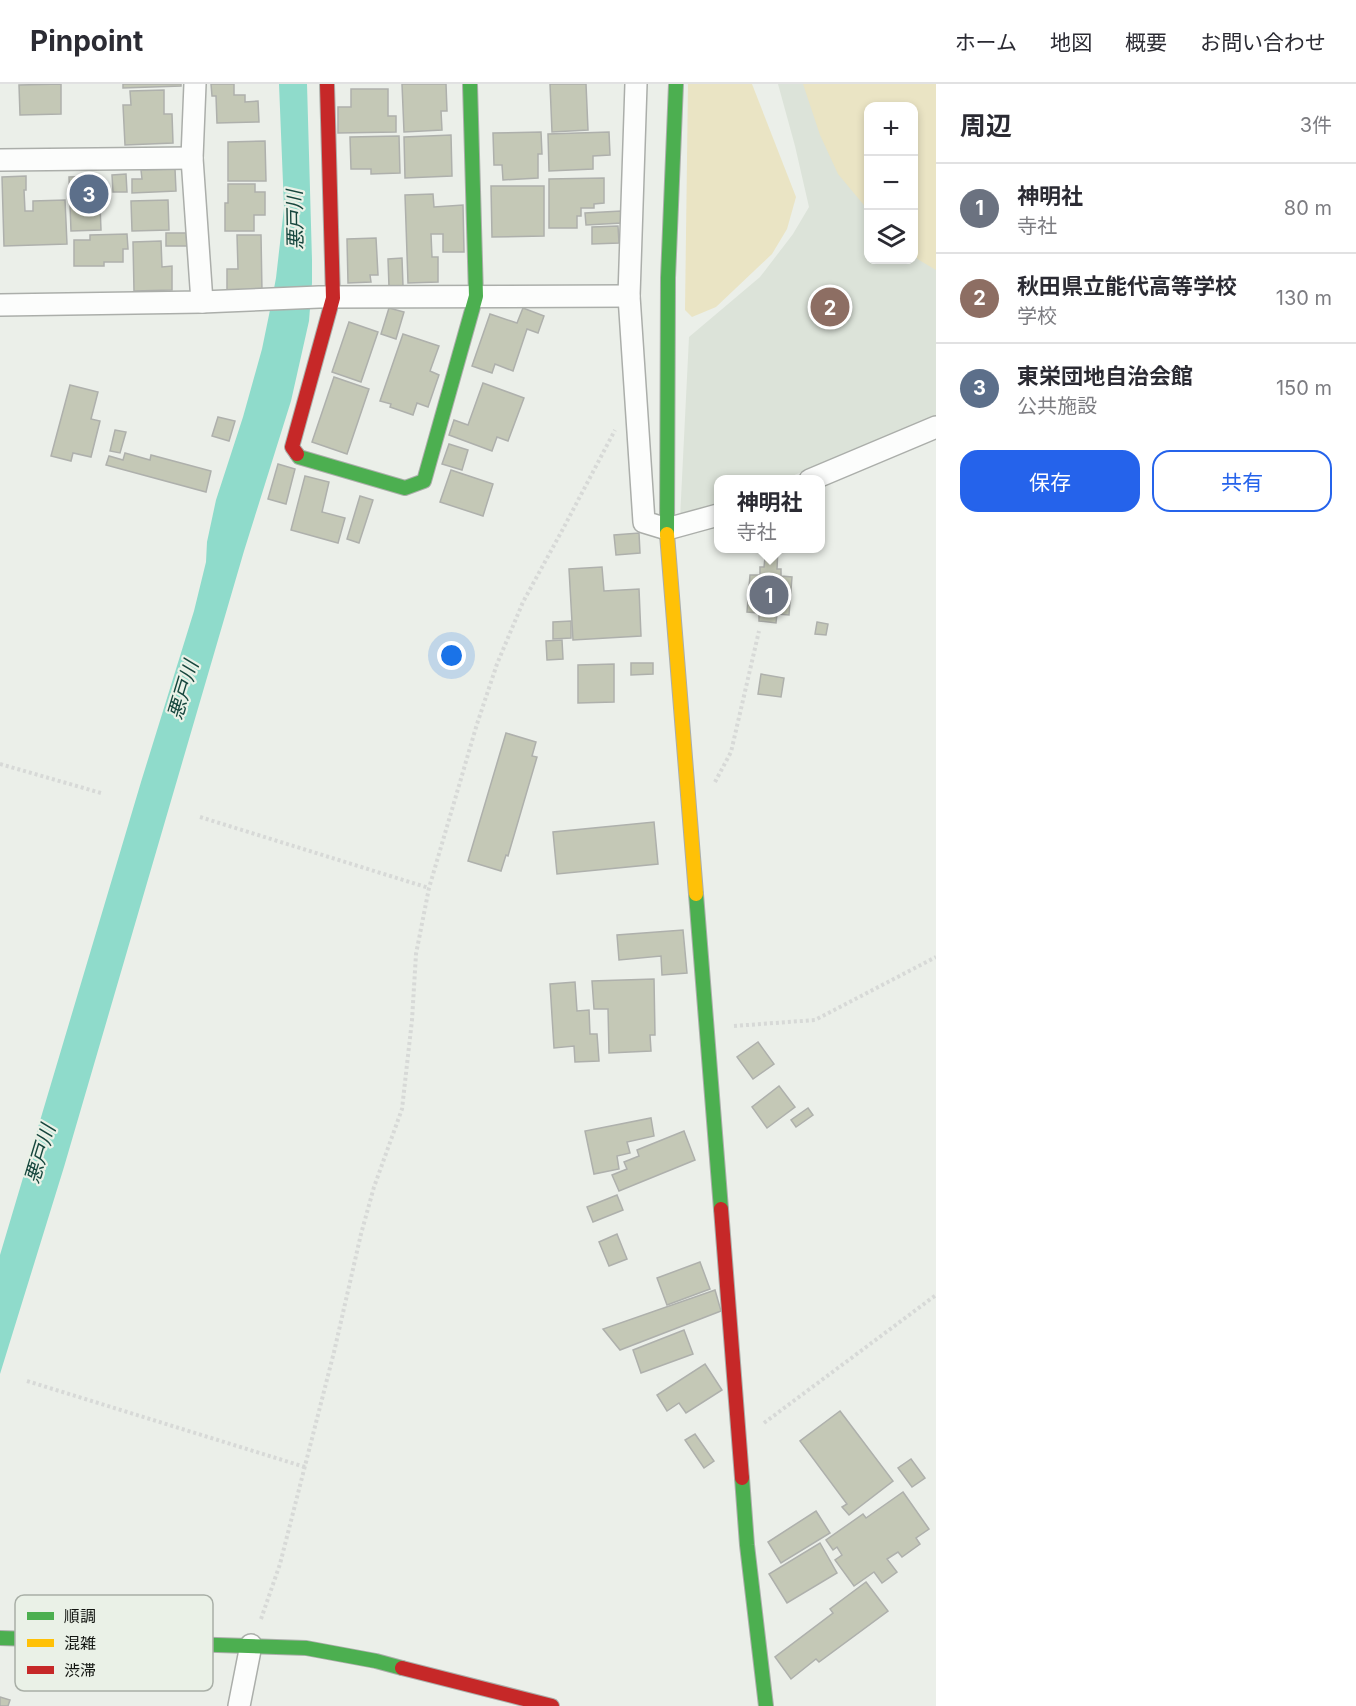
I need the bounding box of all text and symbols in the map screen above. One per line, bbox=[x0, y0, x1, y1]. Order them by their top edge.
text: Pinpoint bbox=[30, 24, 143, 58]
text: ホーム bbox=[955, 30, 1017, 55]
text: 地図 bbox=[1050, 30, 1092, 55]
text: 概要 bbox=[1125, 30, 1167, 55]
text: お問い合わせ bbox=[1200, 30, 1326, 55]
map controls bbox=[864, 102, 918, 264]
button: + bbox=[864, 102, 918, 156]
text: 周辺 bbox=[960, 110, 1012, 141]
text: 3件 bbox=[1300, 113, 1332, 137]
button: − bbox=[864, 156, 918, 210]
pin: 3 bbox=[70, 172, 109, 216]
text: 神明社 bbox=[1017, 183, 1083, 209]
water label: 悪戸川 bbox=[282, 188, 308, 250]
text: 1 bbox=[975, 196, 984, 220]
text: 80 m bbox=[1284, 196, 1332, 220]
button: layers bbox=[864, 210, 918, 264]
text: 寺社 bbox=[1017, 214, 1057, 238]
text: 秋田県立能代高等学校 bbox=[1017, 273, 1237, 299]
pin: 2 bbox=[810, 284, 850, 330]
text: 2 bbox=[973, 286, 986, 310]
text: 130 m bbox=[1276, 286, 1332, 310]
text: 学校 bbox=[1017, 304, 1057, 328]
text: 東栄団地自治会館 bbox=[1017, 363, 1193, 389]
text: 3 bbox=[973, 376, 986, 400]
text: 150 m bbox=[1276, 376, 1332, 400]
text: 公共施設 bbox=[1017, 394, 1097, 418]
button: 保存 bbox=[960, 450, 1140, 512]
button: 共有 bbox=[1152, 450, 1332, 512]
popup bbox=[714, 475, 825, 553]
text: 神明社 bbox=[736, 489, 803, 515]
text: 寺社 bbox=[736, 520, 776, 544]
pin: 1 bbox=[750, 572, 788, 618]
your location bbox=[437, 641, 466, 670]
water label: 悪戸川 bbox=[163, 656, 204, 722]
water label: 悪戸川 bbox=[20, 1120, 61, 1186]
legend bbox=[15, 1595, 213, 1691]
text: 順調 bbox=[64, 1606, 96, 1626]
text: 混雑 bbox=[64, 1633, 96, 1653]
text: 渋滞 bbox=[64, 1660, 96, 1680]

